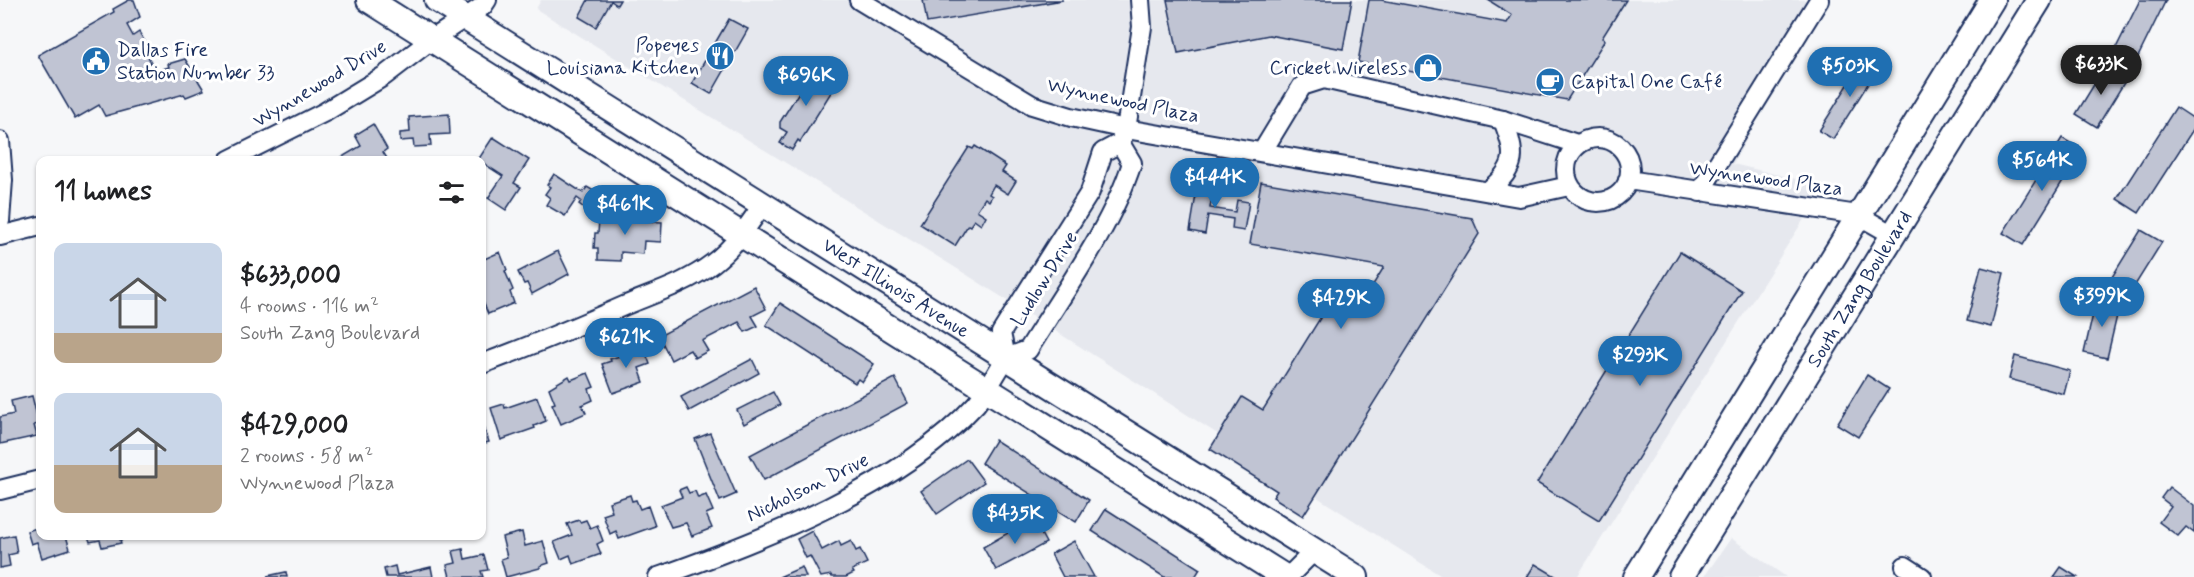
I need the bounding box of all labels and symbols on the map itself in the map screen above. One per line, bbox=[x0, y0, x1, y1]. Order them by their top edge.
place label: Popeyes Louisiana Kitchen bbox=[547, 32, 699, 82]
street label: Wynnewood Drive bbox=[248, 33, 392, 135]
place label: Dallas Fire Station Number 33 bbox=[117, 37, 274, 87]
restaurant icon: Popeyes Louisiana Kitchen bbox=[704, 40, 736, 72]
public building icon: Dallas Fire Station Number 33 bbox=[80, 45, 112, 77]
pin: $633K bbox=[2059, 45, 2143, 96]
pin: $503K bbox=[1808, 47, 1892, 98]
shop icon: Cricket Wireless bbox=[1412, 52, 1444, 84]
place label: Cricket Wireless bbox=[1269, 55, 1407, 82]
pin: $696K bbox=[764, 56, 848, 107]
cafe icon: Capital One Café bbox=[1534, 66, 1566, 98]
place label: Capital One Café bbox=[1571, 69, 1722, 96]
street label: Wynnewood Plaza bbox=[1045, 72, 1201, 130]
pin: $564K bbox=[2000, 141, 2084, 192]
street label: Wynnewood Plaza bbox=[1688, 155, 1844, 203]
pin: $444K bbox=[1173, 158, 1257, 209]
pin: $461K bbox=[583, 185, 667, 236]
street label: South Zang Boulevard bbox=[1801, 205, 1919, 373]
street label: Ludlow Drive bbox=[1005, 226, 1085, 332]
street label: West Illinois Avenue bbox=[817, 232, 975, 345]
pin: $399K bbox=[2060, 277, 2144, 328]
pin: $429K bbox=[1299, 279, 1383, 330]
pin: $621K bbox=[584, 318, 668, 369]
pin: $293K bbox=[1598, 336, 1682, 387]
street label: Nicholson Drive bbox=[742, 447, 874, 529]
pin: $435K bbox=[973, 494, 1057, 545]

